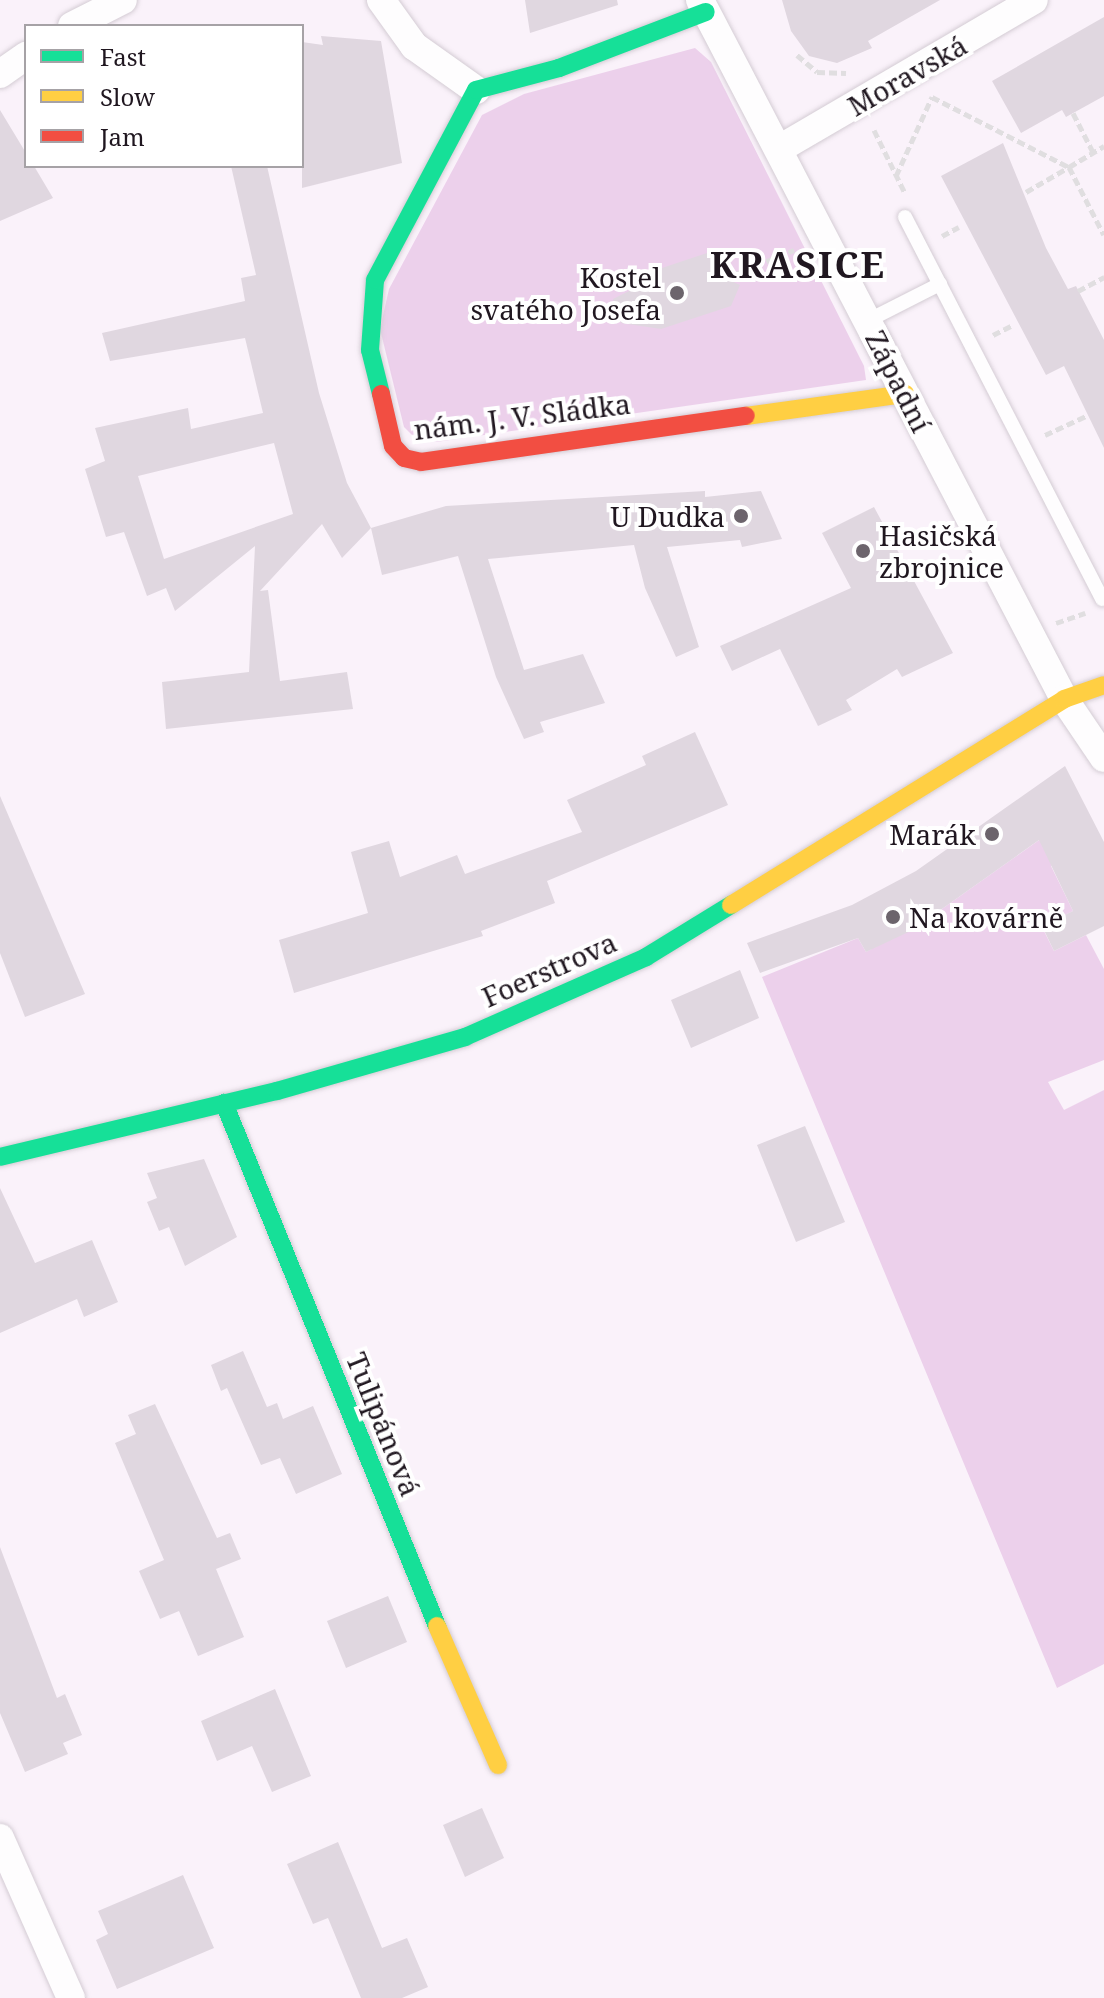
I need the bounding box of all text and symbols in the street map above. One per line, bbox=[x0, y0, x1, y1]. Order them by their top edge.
legend bbox=[24, 24, 304, 168]
street label: Moravská bbox=[842, 28, 972, 122]
text: Fast bbox=[100, 40, 146, 73]
text: Slow bbox=[100, 80, 155, 113]
text: Jam bbox=[100, 120, 145, 153]
district label: KRASICE bbox=[710, 243, 886, 287]
place label: Kostel svatého Josefa bbox=[470, 260, 661, 326]
marker: Kostel svatého Josefa bbox=[668, 284, 686, 302]
street label: Západní bbox=[859, 325, 939, 437]
street label: nám. J. V. Sládka bbox=[412, 386, 632, 446]
place label: U Dudka bbox=[610, 499, 725, 533]
marker: U Dudka bbox=[732, 507, 750, 525]
place label: Hasičská zbrojnice bbox=[879, 518, 1004, 584]
marker: Hasičská zbrojnice bbox=[854, 542, 872, 560]
place label: Marák bbox=[889, 817, 976, 851]
marker: Marák bbox=[983, 825, 1001, 843]
place label: Na kovárně bbox=[909, 900, 1064, 934]
marker: Na kovárně bbox=[884, 908, 902, 926]
street label: Foerstrova bbox=[477, 924, 621, 1014]
street label: Tulipánová bbox=[340, 1347, 428, 1501]

